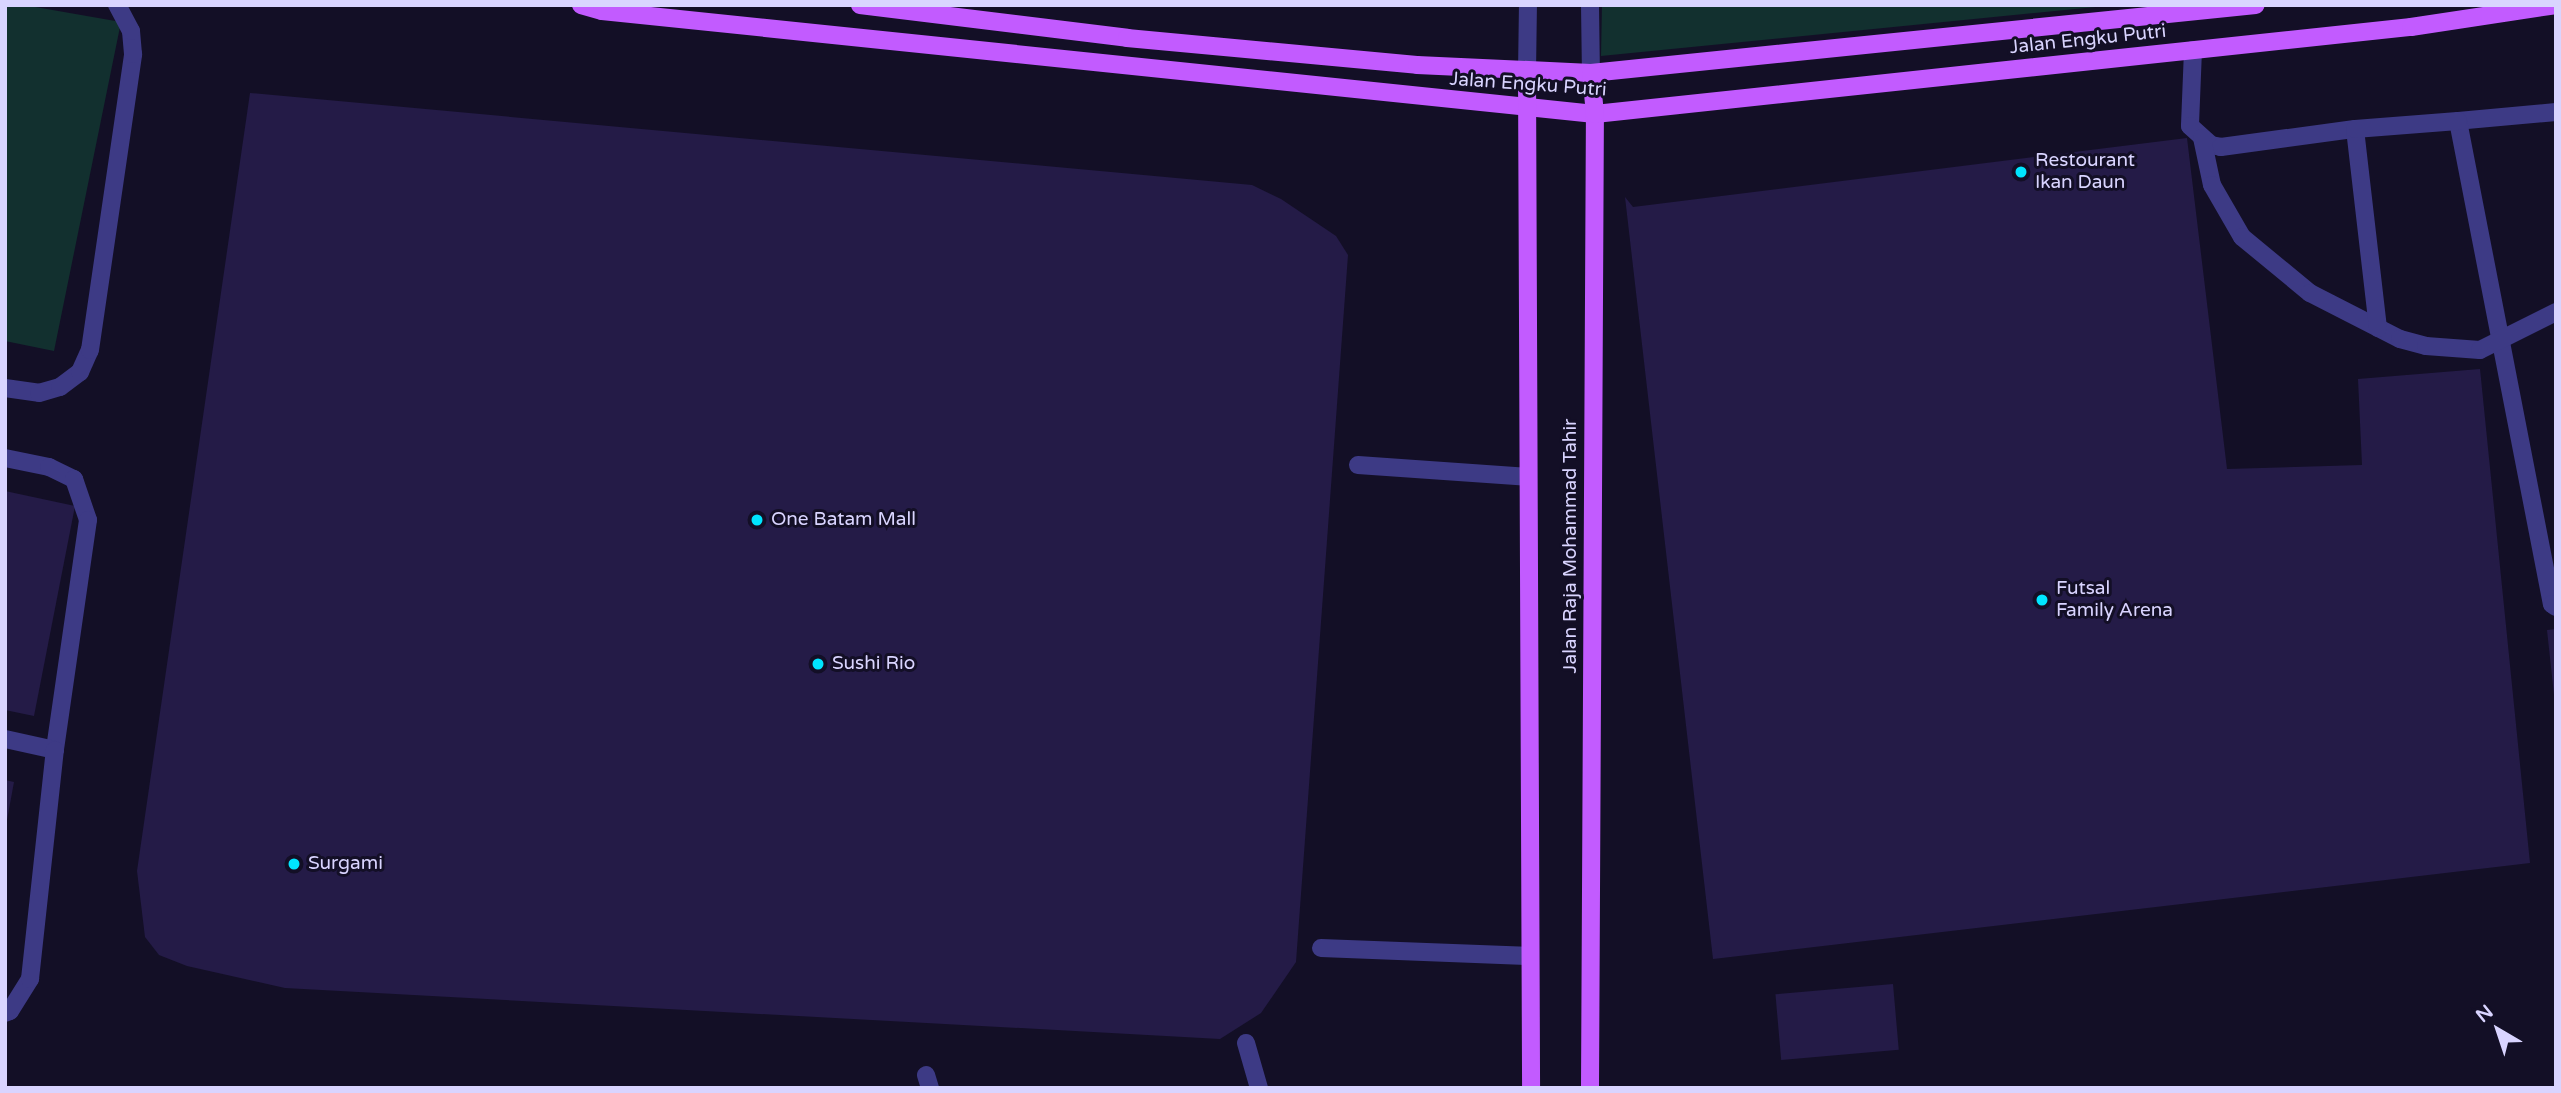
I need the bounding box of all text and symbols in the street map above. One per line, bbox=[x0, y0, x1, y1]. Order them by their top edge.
street label: Jalan Engku Putri bbox=[2009, 20, 2167, 60]
street label: Jalan Engku Putri bbox=[1449, 68, 1607, 102]
place label: Restourant Ikan Daun bbox=[2035, 150, 2135, 194]
marker: Restourant Ikan Daun bbox=[2013, 164, 2029, 180]
street label: Jalan Raja Mohammad Tahir bbox=[1560, 419, 1582, 673]
place label: One Batam Mall bbox=[771, 509, 916, 531]
marker: One Batam Mall bbox=[749, 512, 765, 528]
place label: Futsal Family Arena bbox=[2056, 578, 2173, 622]
marker: Futsal Family Arena bbox=[2034, 592, 2050, 608]
place label: Sushi Rio bbox=[832, 653, 915, 675]
marker: Sushi Rio bbox=[810, 656, 826, 672]
place label: Surgami bbox=[308, 853, 383, 875]
marker: Surgami bbox=[286, 856, 302, 872]
north arrow bbox=[2463, 995, 2533, 1065]
text: N bbox=[2472, 1000, 2498, 1027]

